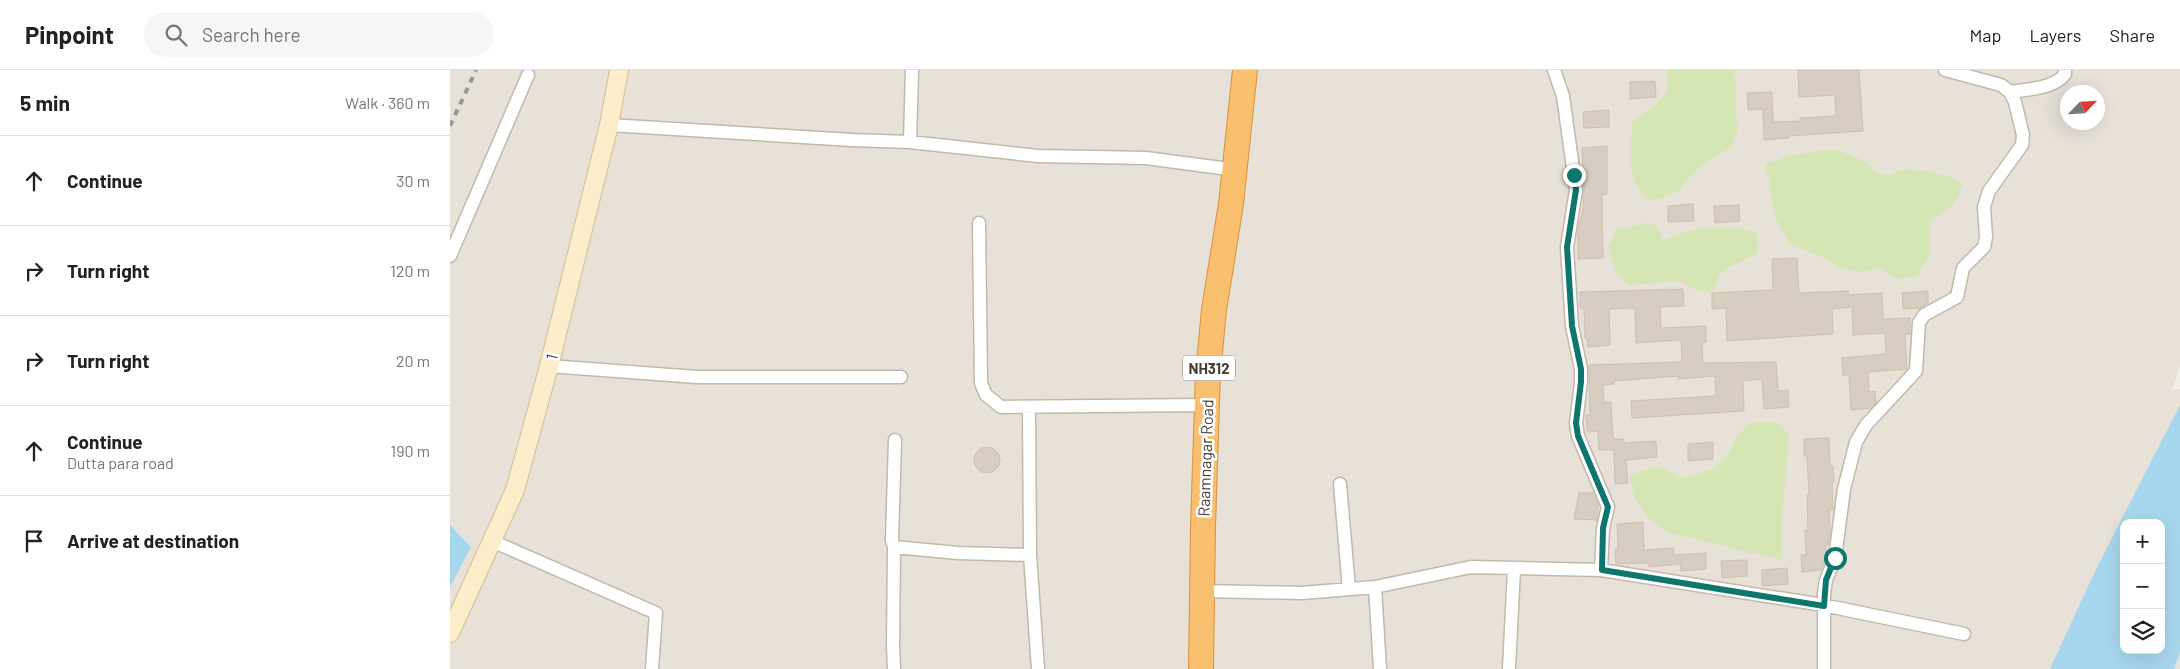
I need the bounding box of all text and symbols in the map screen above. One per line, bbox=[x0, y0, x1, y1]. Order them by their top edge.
search box bbox=[144, 12, 494, 57]
text: Pinpoint bbox=[25, 20, 114, 49]
icon: search bbox=[162, 21, 190, 49]
text: Search here bbox=[202, 23, 301, 46]
text: Map bbox=[1969, 24, 2001, 46]
text: Layers bbox=[2029, 24, 2082, 46]
text: Share bbox=[2110, 24, 2155, 46]
north arrow bbox=[2060, 85, 2105, 130]
text: 5 min bbox=[20, 90, 70, 115]
text: Walk · 360 m bbox=[345, 93, 430, 112]
route end bbox=[1563, 164, 1586, 187]
icon: ahead bbox=[20, 167, 48, 195]
text: Continue bbox=[67, 169, 143, 192]
text: 30 m bbox=[396, 171, 430, 190]
icon: right bbox=[20, 257, 48, 285]
text: Turn right bbox=[67, 259, 149, 282]
text: 120 m bbox=[390, 261, 430, 280]
icon: right bbox=[20, 347, 48, 375]
text: Turn right bbox=[67, 349, 149, 372]
text: 20 m bbox=[396, 351, 430, 370]
street label: 1 bbox=[541, 352, 561, 362]
road number: NH312 bbox=[1183, 356, 1235, 380]
street label: Raamnagar Road bbox=[1193, 399, 1217, 517]
text: Continue bbox=[67, 430, 143, 453]
icon: ahead bbox=[20, 437, 48, 465]
text: 190 m bbox=[391, 441, 430, 460]
text: Dutta para road bbox=[67, 453, 174, 472]
map controls bbox=[2120, 519, 2165, 654]
button: + bbox=[2120, 519, 2165, 564]
icon: arrive bbox=[20, 527, 48, 555]
text: Arrive at destination bbox=[67, 529, 239, 552]
route start bbox=[1824, 547, 1847, 570]
button: − bbox=[2120, 564, 2165, 609]
button: layers bbox=[2120, 609, 2165, 654]

